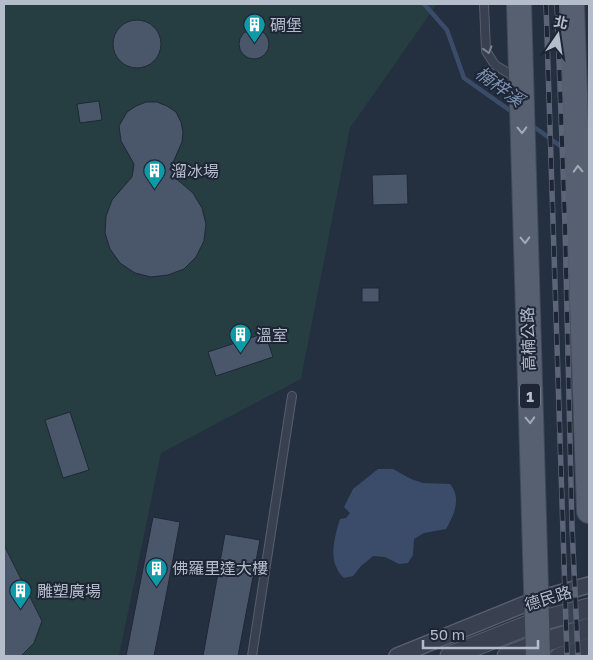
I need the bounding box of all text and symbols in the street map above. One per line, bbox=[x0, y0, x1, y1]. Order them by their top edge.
north arrow bbox=[533, 10, 583, 60]
text: 北 bbox=[552, 12, 570, 32]
building icon: 碉堡 bbox=[242, 13, 266, 44]
place label: 碉堡 bbox=[270, 15, 302, 35]
one-way arrow bbox=[483, 45, 493, 54]
water label: 楠梓溪 bbox=[472, 61, 531, 113]
one-way arrow bbox=[517, 126, 527, 134]
building icon: 溜冰場 bbox=[143, 159, 167, 190]
place label: 溜冰場 bbox=[171, 161, 219, 181]
one-way arrow bbox=[572, 164, 583, 172]
one-way arrow bbox=[520, 236, 530, 244]
street label: 高楠公路 bbox=[517, 307, 539, 371]
building icon: 溫室 bbox=[228, 323, 252, 354]
place label: 溫室 bbox=[256, 325, 288, 345]
road number: 1 bbox=[520, 384, 540, 408]
one-way arrow bbox=[525, 416, 535, 424]
building icon: 佛羅里達大樓 bbox=[144, 556, 168, 587]
place label: 佛羅里達大樓 bbox=[172, 558, 268, 578]
building icon: 雕塑廣場 bbox=[9, 579, 33, 610]
place label: 雕塑廣場 bbox=[37, 581, 101, 601]
street label: 德民路 bbox=[522, 581, 574, 615]
scale bar bbox=[423, 618, 538, 650]
text: 50 m bbox=[430, 625, 465, 643]

